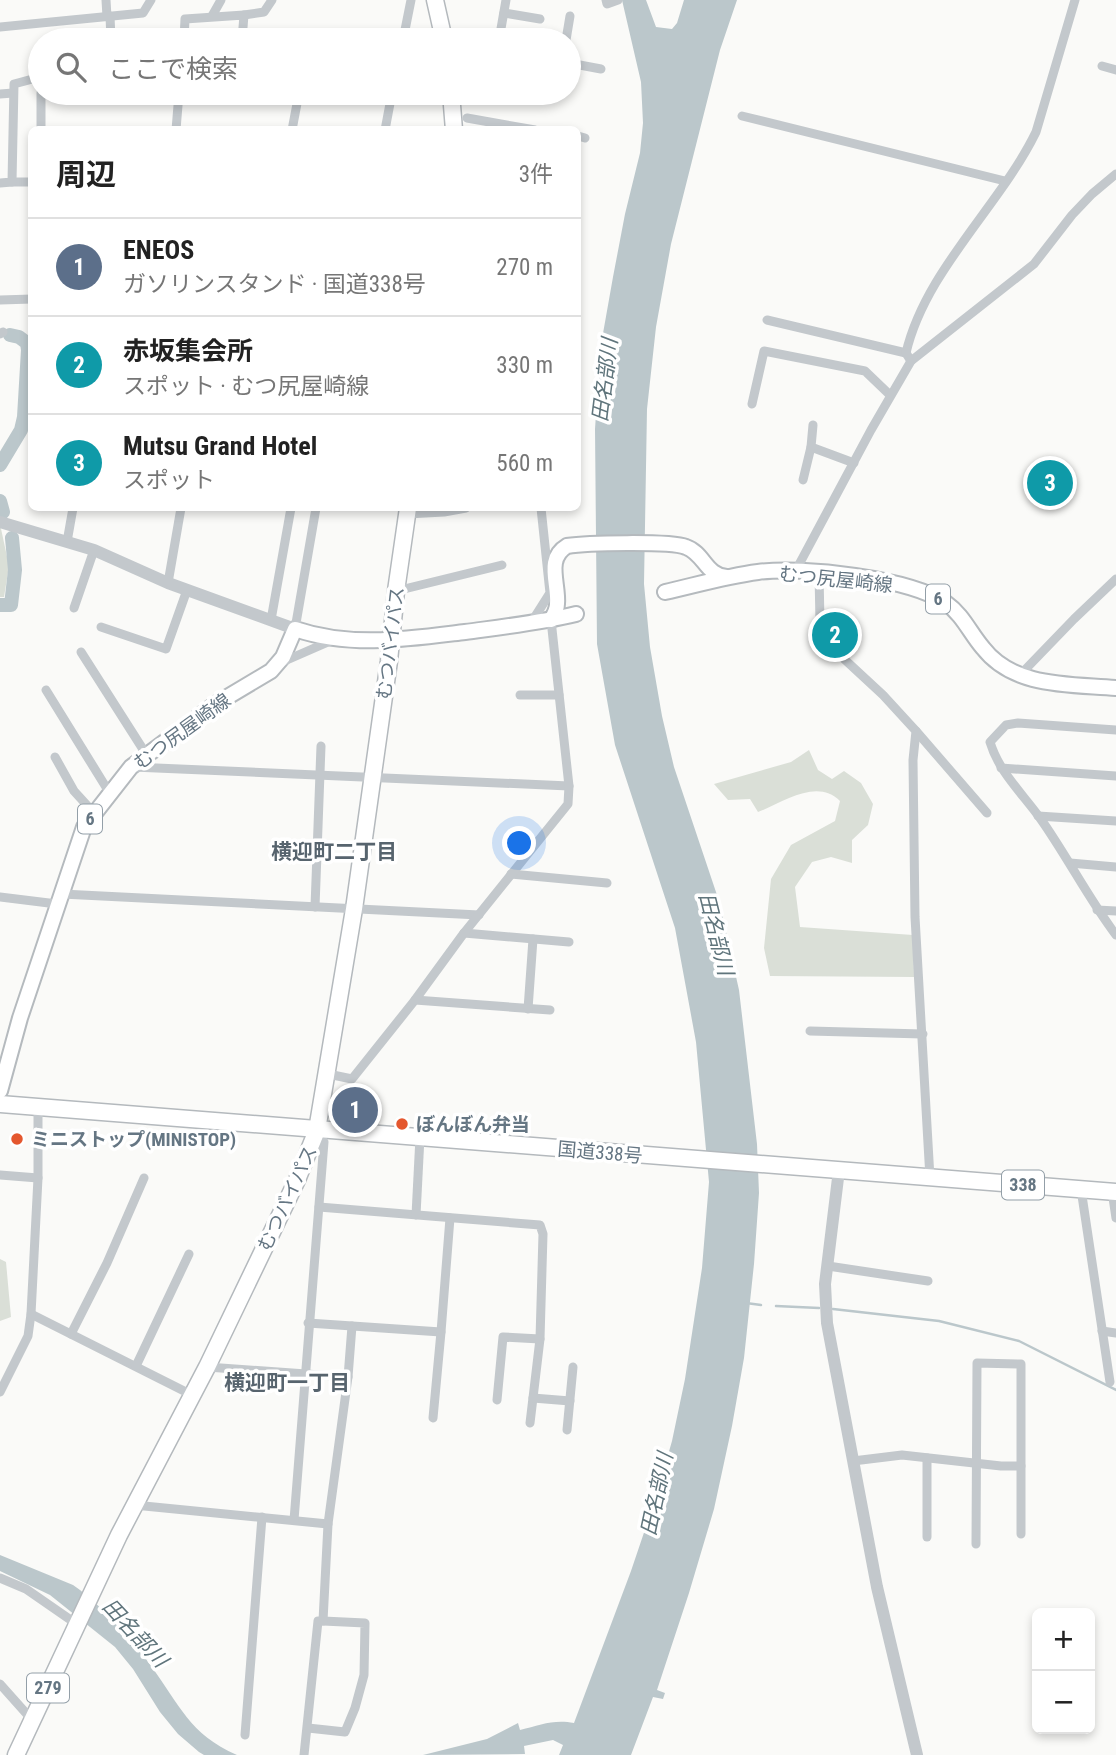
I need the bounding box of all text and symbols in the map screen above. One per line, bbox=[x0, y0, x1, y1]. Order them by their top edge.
search box bbox=[28, 28, 581, 105]
icon: search bbox=[52, 48, 90, 86]
text: ここで検索 bbox=[108, 54, 238, 84]
text: 周辺 bbox=[56, 157, 116, 192]
text: 3件 bbox=[519, 161, 553, 188]
text: ENEOS bbox=[123, 235, 194, 265]
text: 1 bbox=[73, 254, 85, 281]
text: 270 m bbox=[496, 254, 553, 281]
text: ガソリンスタンド · 国道338号 bbox=[123, 271, 426, 298]
water label: 田名部川 bbox=[588, 335, 622, 423]
text: 赤坂集会所 bbox=[123, 336, 253, 366]
text: 2 bbox=[73, 352, 85, 379]
text: 330 m bbox=[496, 352, 553, 379]
text: スポット · むつ尻屋崎線 bbox=[123, 373, 369, 400]
text: Mutsu Grand Hotel bbox=[123, 431, 317, 461]
text: 3 bbox=[73, 450, 85, 477]
text: 560 m bbox=[496, 450, 553, 477]
pin: 3 bbox=[1027, 457, 1073, 509]
text: スポット bbox=[123, 467, 215, 494]
street label: むつ尻屋崎線 bbox=[778, 562, 894, 597]
road number: 6 bbox=[926, 584, 950, 614]
street label: むつバイパス bbox=[372, 585, 409, 701]
pin: 2 bbox=[812, 609, 858, 661]
street label: むつ尻屋崎線 bbox=[129, 689, 235, 774]
road number: 6 bbox=[78, 804, 102, 834]
your location bbox=[502, 826, 536, 860]
district label: 横迎町二丁目 bbox=[271, 840, 397, 864]
water label: 田名部川 bbox=[694, 890, 738, 980]
pin: 1 bbox=[332, 1084, 378, 1136]
place label: ぼんぼん弁当 bbox=[416, 1113, 530, 1136]
marker: ぼんぼん弁当 bbox=[394, 1116, 410, 1132]
place label: ミニストップ(MINISTOP) bbox=[31, 1128, 236, 1151]
marker: ミニストップ(MINISTOP) bbox=[9, 1131, 25, 1147]
street label: 国道338号 bbox=[557, 1137, 643, 1168]
street label: むつバイパス bbox=[253, 1142, 322, 1255]
road number: 338 bbox=[1002, 1170, 1044, 1200]
district label: 横迎町一丁目 bbox=[224, 1371, 350, 1395]
water label: 田名部川 bbox=[637, 1448, 678, 1538]
water label: 田名部川 bbox=[98, 1594, 174, 1673]
map controls bbox=[1032, 1608, 1095, 1734]
button: + bbox=[1032, 1608, 1095, 1671]
button: − bbox=[1032, 1671, 1095, 1734]
road number: 279 bbox=[27, 1674, 69, 1702]

